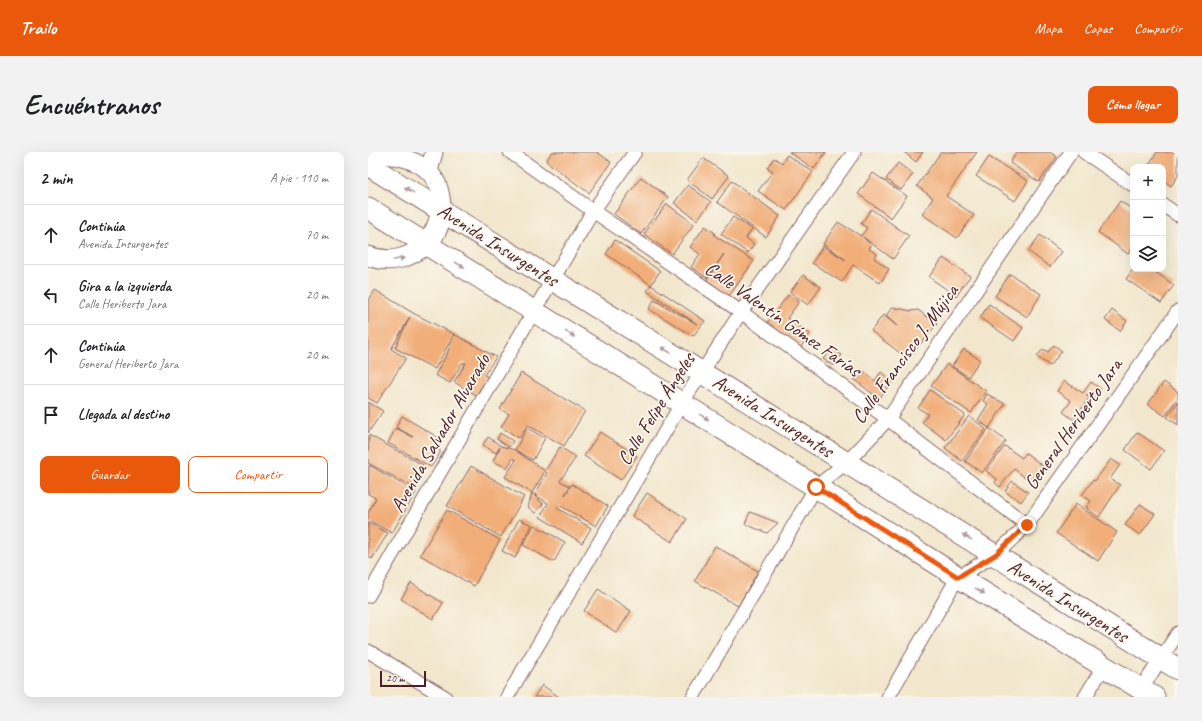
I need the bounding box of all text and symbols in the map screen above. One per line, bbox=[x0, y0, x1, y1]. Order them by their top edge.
text: Trailo bbox=[20, 16, 56, 40]
text: Mapa bbox=[1035, 20, 1062, 37]
text: Capas bbox=[1084, 20, 1112, 37]
text: Compartir bbox=[1134, 20, 1182, 37]
button: Cómo llegar bbox=[1088, 86, 1178, 123]
text: Encuéntranos bbox=[24, 87, 159, 122]
map controls bbox=[1130, 164, 1166, 272]
button: + bbox=[1130, 164, 1166, 200]
text: 2 min bbox=[40, 168, 73, 189]
text: A pie · 110 m bbox=[270, 170, 328, 186]
one-way arrow bbox=[404, 186, 414, 194]
street label: Avenida Insurgentes bbox=[433, 198, 565, 293]
button: − bbox=[1130, 200, 1166, 236]
text: Continúa bbox=[78, 217, 125, 236]
icon: ahead bbox=[40, 224, 62, 246]
text: 70 m bbox=[306, 227, 328, 243]
text: Avenida Insurgentes bbox=[78, 236, 167, 252]
button: layers bbox=[1130, 236, 1166, 272]
one-way arrow bbox=[393, 255, 405, 261]
street label: Calle Valentín Gómez Farías bbox=[700, 256, 868, 384]
one-way arrow bbox=[455, 261, 465, 269]
text: Gira a la izquierda bbox=[78, 277, 171, 296]
street label: Calle Francisco J. Mújica bbox=[846, 278, 965, 428]
icon: left bbox=[40, 284, 62, 306]
text: 20 m bbox=[306, 287, 328, 303]
text: Calle Heriberto Jara bbox=[78, 296, 166, 312]
one-way arrow bbox=[564, 330, 576, 337]
text: Continúa bbox=[78, 337, 125, 356]
icon: ahead bbox=[40, 344, 62, 366]
street label: Calle Felipe Ángeles bbox=[612, 346, 702, 470]
one-way arrow bbox=[660, 346, 672, 353]
text: 20 m bbox=[306, 347, 328, 363]
street label: Avenida Salvador Alvarado bbox=[384, 348, 496, 517]
street label: General Heriberto Jara bbox=[1018, 352, 1129, 494]
text: General Heriberto Jara bbox=[78, 356, 178, 372]
street label: Avenida Insurgentes bbox=[708, 369, 840, 464]
icon: arrive bbox=[40, 404, 62, 426]
text: Llegada al destino bbox=[78, 405, 169, 424]
one-way arrow bbox=[698, 414, 710, 421]
button: Guardar bbox=[40, 456, 180, 493]
button: Compartir bbox=[188, 456, 328, 493]
route start bbox=[807, 478, 825, 496]
route end bbox=[1018, 516, 1036, 534]
one-way arrow bbox=[961, 534, 972, 541]
street label: Avenida Insurgentes bbox=[1003, 554, 1135, 649]
one-way arrow bbox=[974, 587, 986, 594]
scale bar bbox=[380, 669, 426, 688]
text: 20 m bbox=[386, 671, 405, 685]

